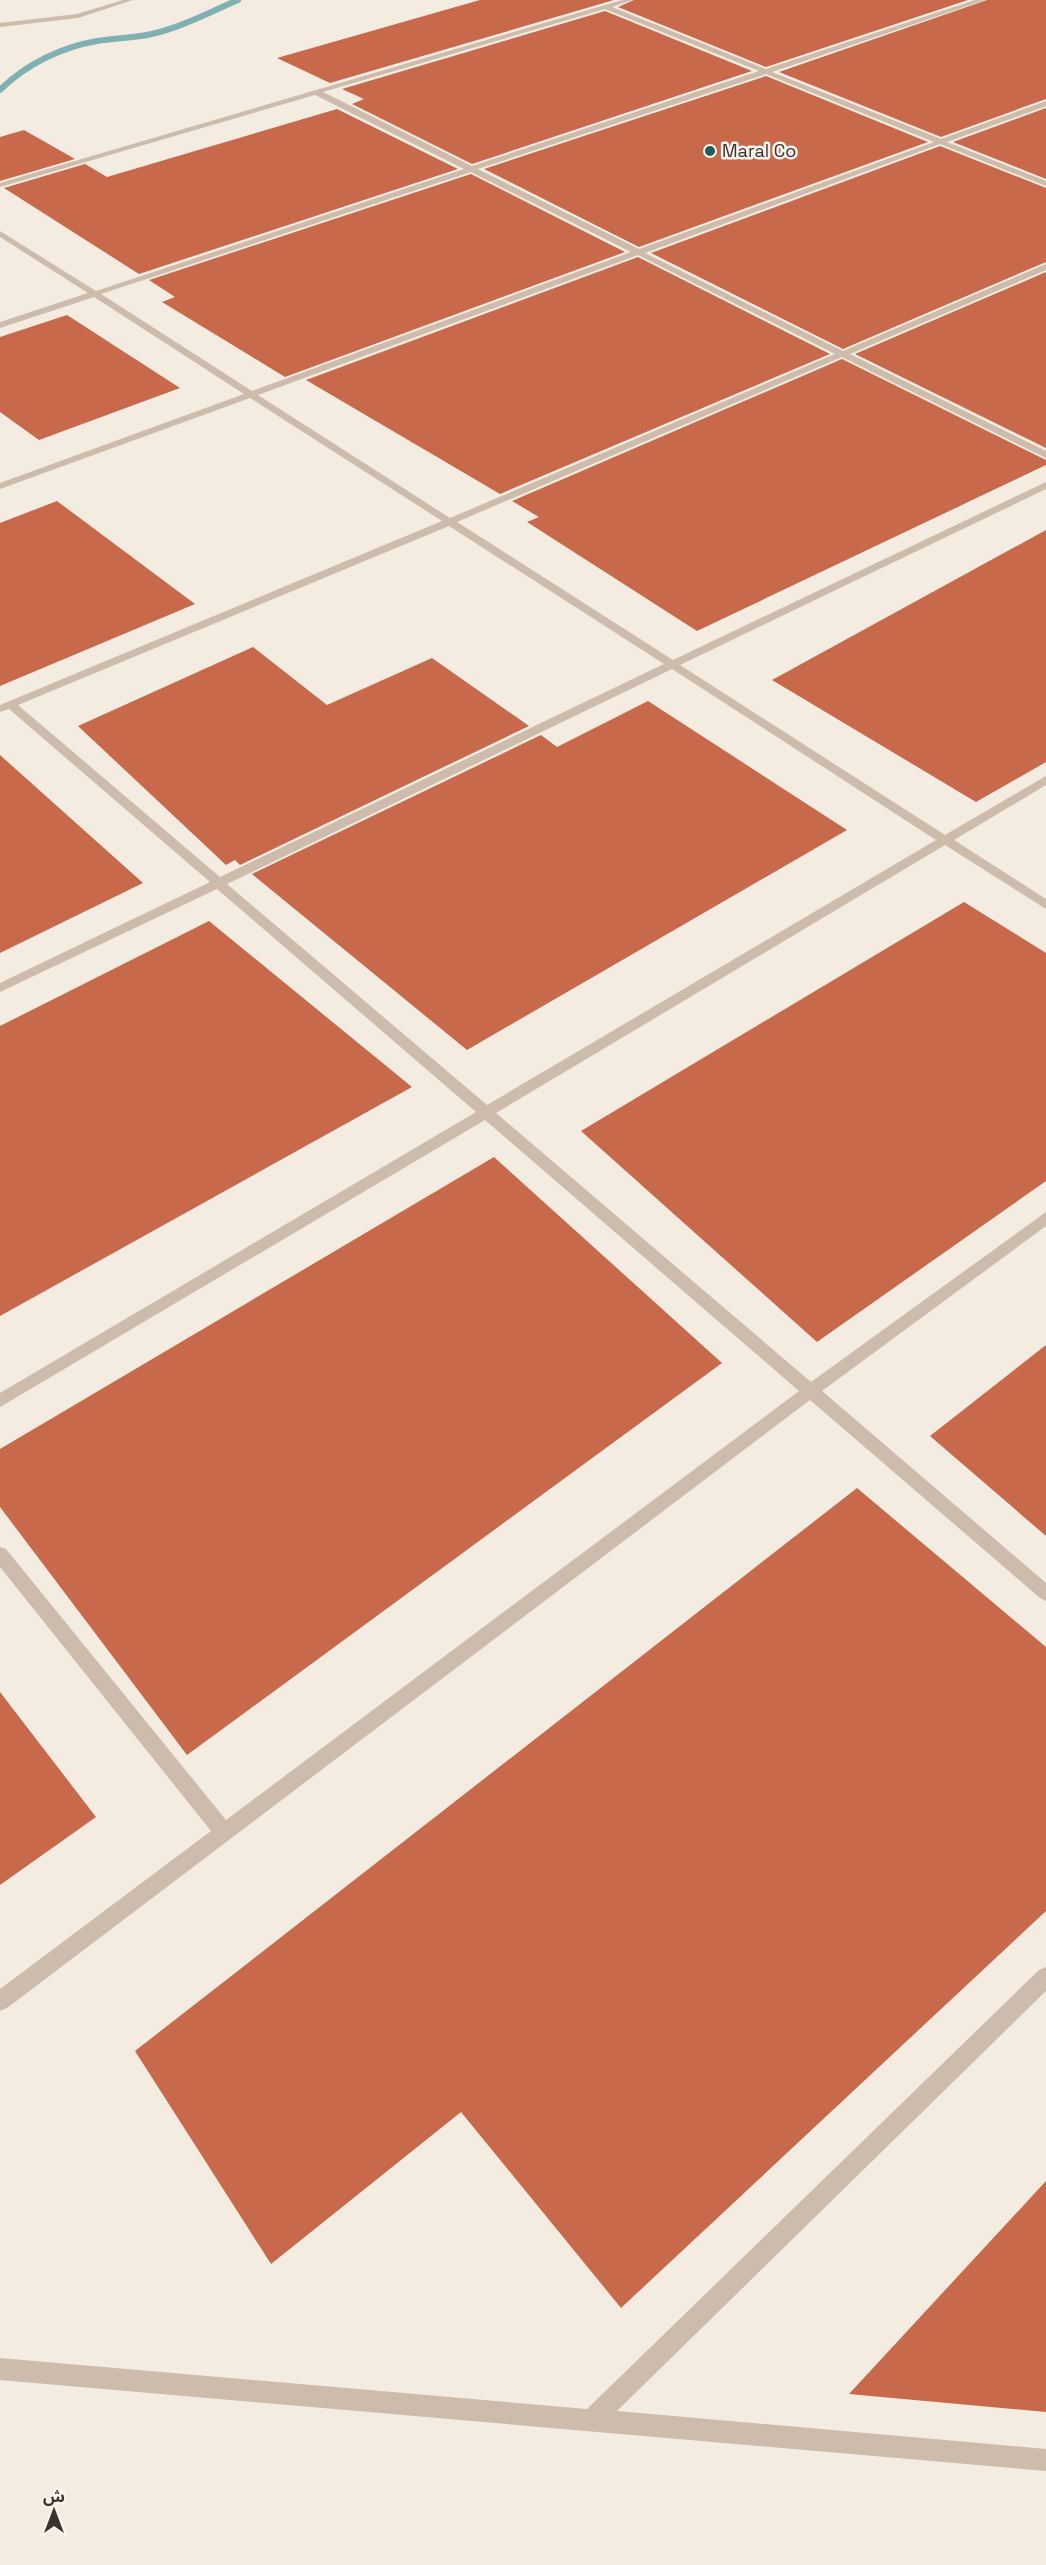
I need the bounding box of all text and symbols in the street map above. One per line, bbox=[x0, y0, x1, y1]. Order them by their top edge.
place label: Maral Co bbox=[722, 139, 796, 162]
marker: Maral Co bbox=[703, 144, 717, 158]
north arrow bbox=[24, 2481, 84, 2541]
text: ش bbox=[43, 2486, 65, 2507]

